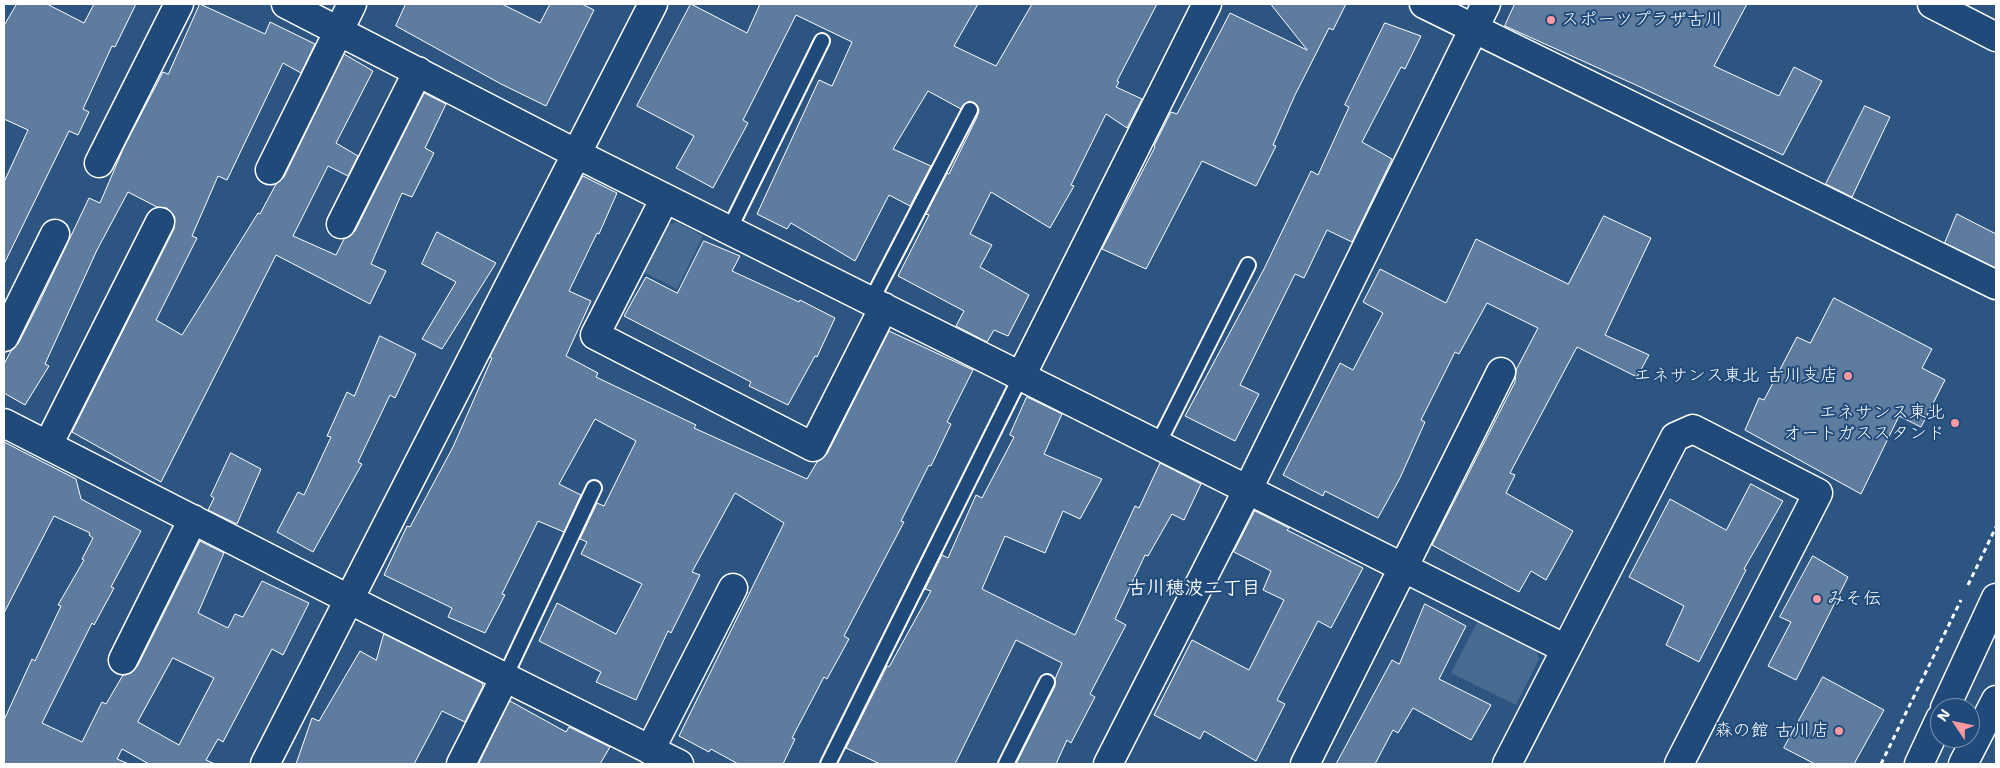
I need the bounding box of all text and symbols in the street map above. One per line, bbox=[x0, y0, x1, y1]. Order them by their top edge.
place label: スポーツプラザ古川 bbox=[1561, 9, 1723, 31]
marker: スポーツプラザ古川 bbox=[1545, 14, 1557, 26]
place label: エネサンス東北 古川支店 bbox=[1634, 365, 1838, 387]
marker: エネサンス東北 古川支店 bbox=[1842, 370, 1854, 382]
place label: エネサンス東北 オートガススタンド bbox=[1783, 402, 1945, 444]
marker: エネサンス東北 オートガススタンド bbox=[1949, 417, 1961, 429]
district label: 古川穂波二丁目 bbox=[1128, 578, 1260, 600]
place label: みそ伝 bbox=[1827, 588, 1881, 610]
marker: みそ伝 bbox=[1811, 593, 1823, 605]
north arrow bbox=[1930, 698, 1980, 748]
text: N bbox=[1933, 706, 1954, 725]
place label: 森の館 古川店 bbox=[1715, 720, 1829, 742]
marker: 森の館 古川店 bbox=[1833, 725, 1845, 737]

